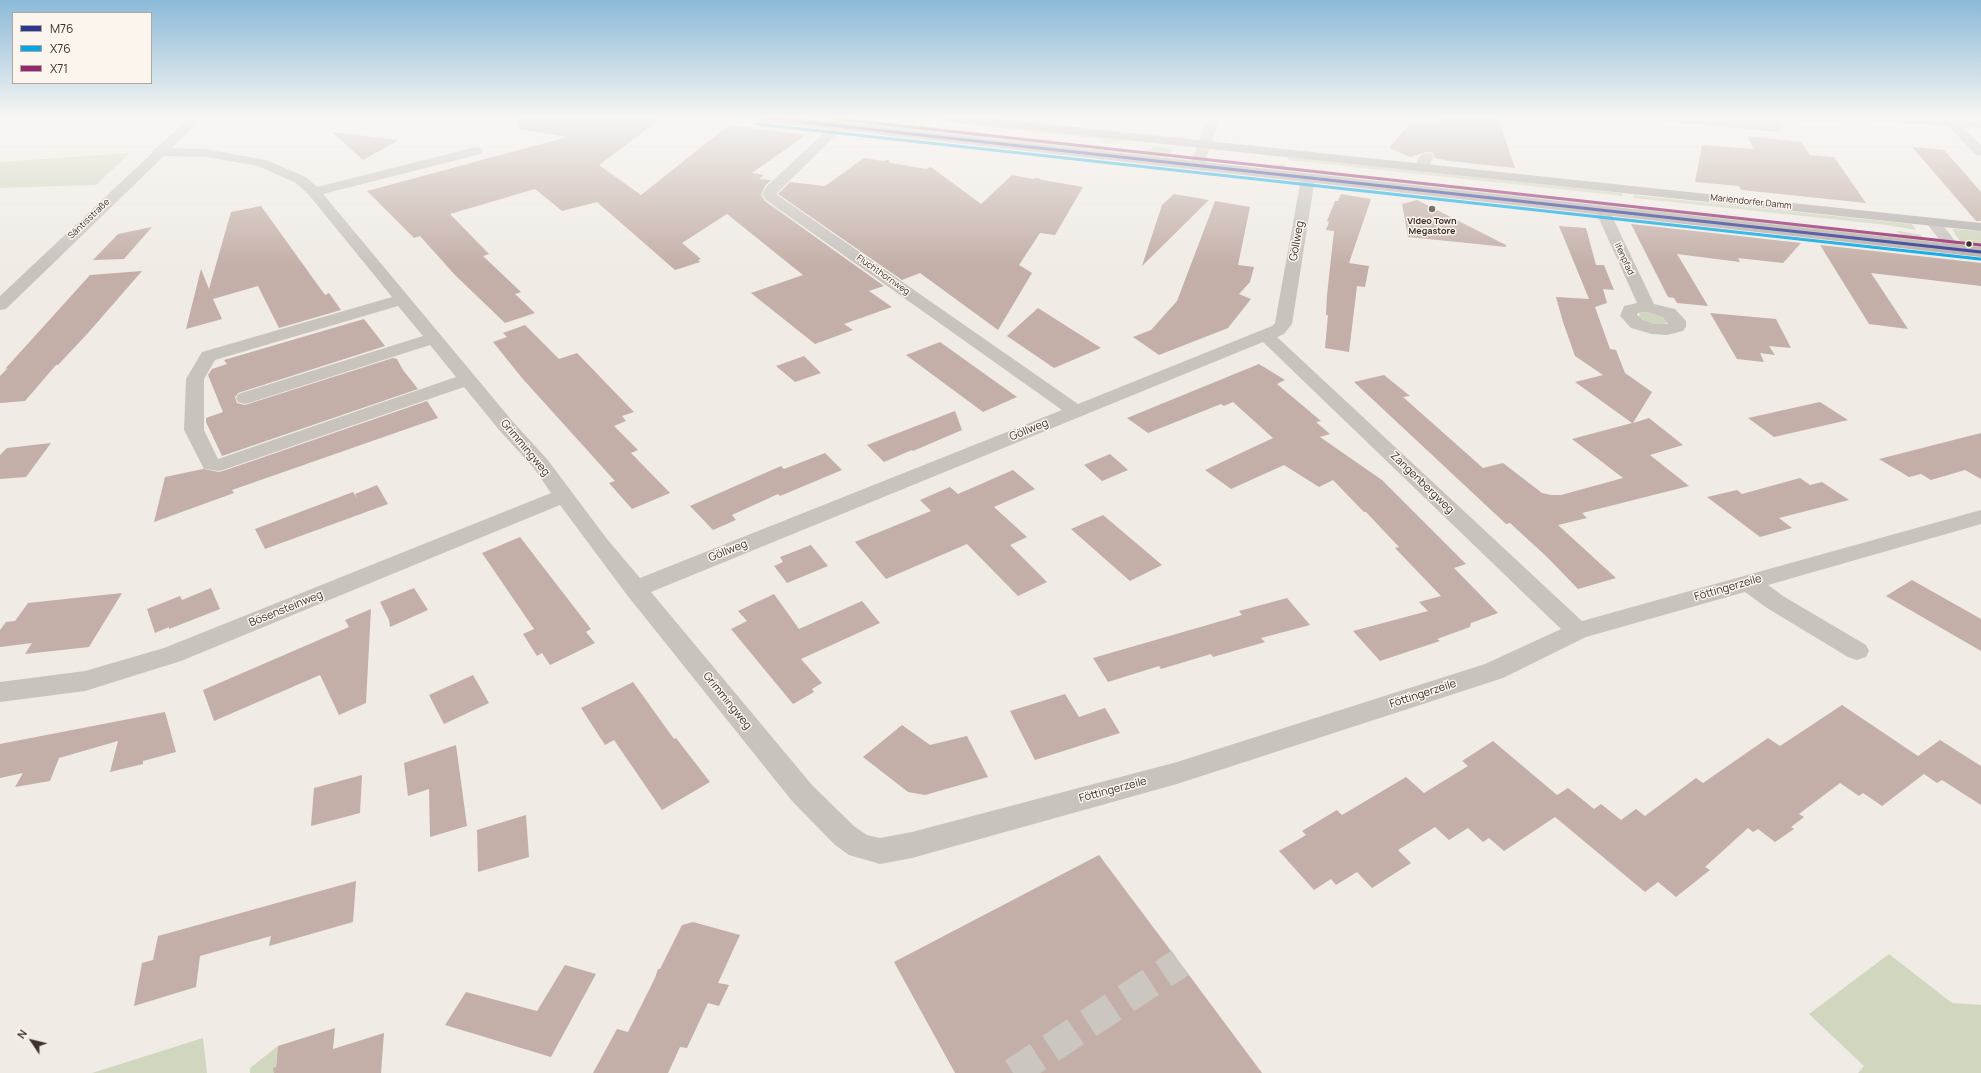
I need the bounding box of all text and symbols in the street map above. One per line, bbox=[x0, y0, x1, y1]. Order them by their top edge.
legend bbox=[12, 12, 152, 84]
text: M76 bbox=[50, 20, 74, 37]
text: X76 bbox=[50, 40, 71, 57]
text: X71 bbox=[50, 60, 68, 77]
street label: Mariendorfer Damm bbox=[1710, 192, 1792, 212]
street label: Säntisstraße bbox=[66, 197, 112, 241]
marker: Video Town Megastore bbox=[1427, 204, 1437, 214]
place label: Video Town Megastore bbox=[1407, 216, 1457, 237]
street label: Göllweg bbox=[1287, 220, 1307, 262]
unlabelled marker bbox=[1964, 239, 1974, 249]
street label: Ifenpfad bbox=[1612, 241, 1636, 277]
street label: Fluchthornweg bbox=[854, 253, 912, 297]
street label: Göllweg bbox=[1008, 416, 1050, 444]
street label: Grimmingweg bbox=[498, 417, 552, 479]
street label: Zangenbergweg bbox=[1388, 449, 1456, 517]
street label: Göllweg bbox=[707, 537, 749, 565]
street label: Föttingerzeile bbox=[1693, 572, 1763, 604]
street label: Bösensteinweg bbox=[247, 588, 325, 630]
street label: Grimmingweg bbox=[700, 670, 754, 732]
street label: Föttingerzeile bbox=[1388, 677, 1458, 711]
street label: Föttingerzeile bbox=[1078, 775, 1148, 805]
north arrow bbox=[12, 1021, 52, 1061]
text: N bbox=[13, 1026, 30, 1041]

